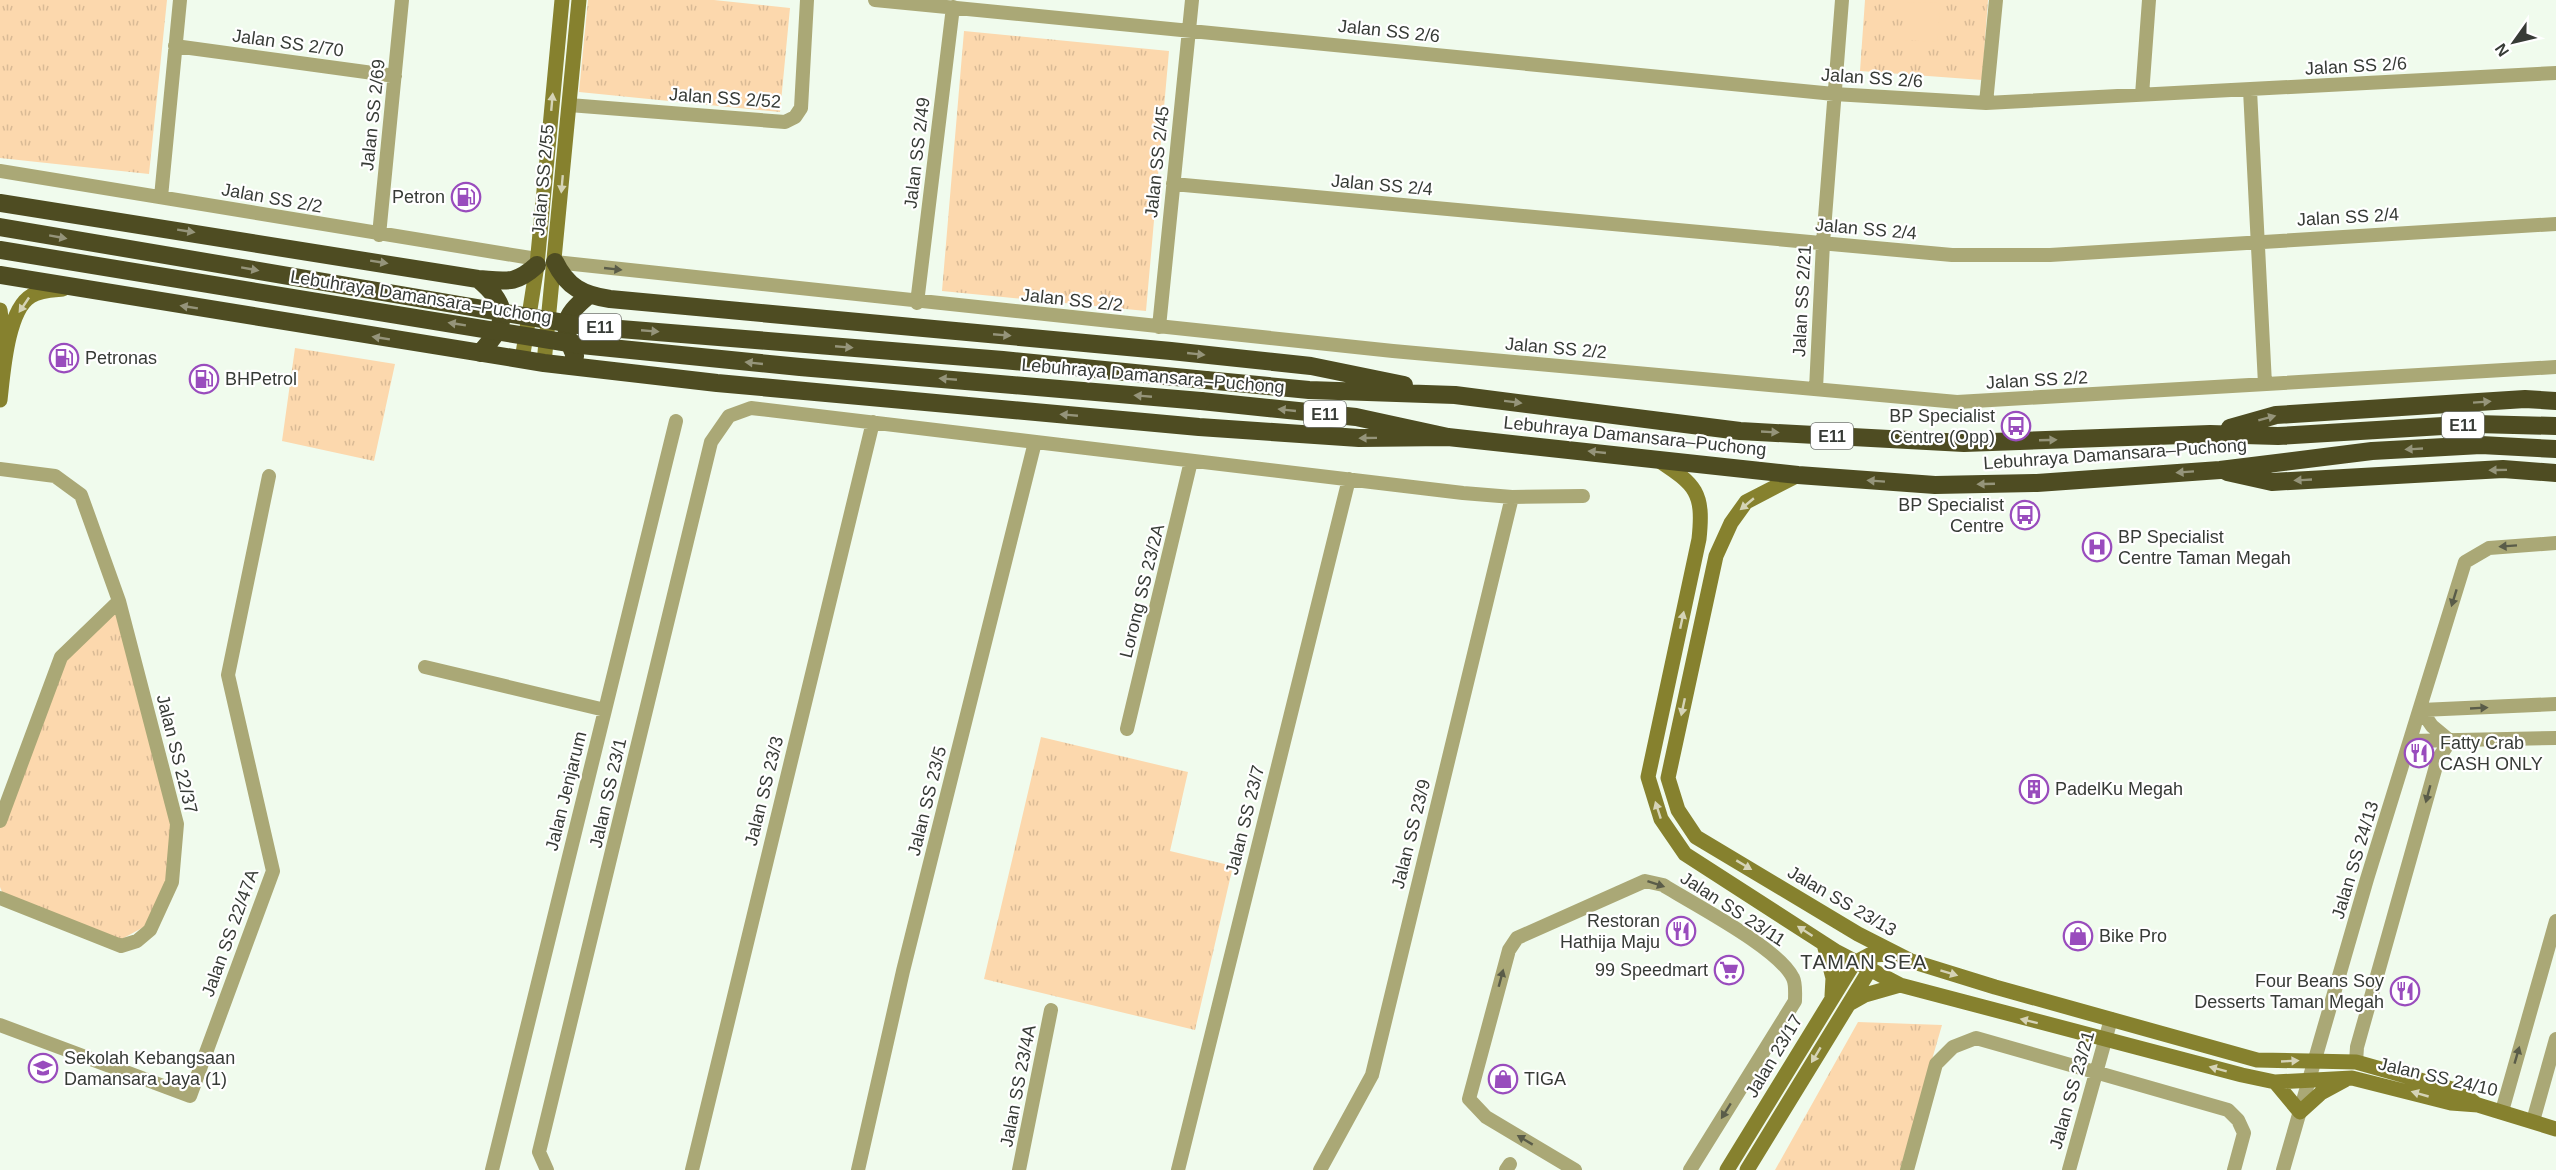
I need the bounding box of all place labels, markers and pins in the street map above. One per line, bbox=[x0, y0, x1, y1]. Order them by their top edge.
fuel station icon: Petron bbox=[450, 181, 482, 213]
place label: Petron bbox=[392, 187, 445, 207]
fuel station icon: Petronas bbox=[48, 342, 80, 374]
place label: Petronas bbox=[85, 348, 157, 368]
fuel station icon: BHPetrol bbox=[188, 363, 220, 395]
place label: BHPetrol bbox=[225, 369, 297, 389]
place label: BP Specialist Centre (Opp) bbox=[1889, 406, 1995, 447]
bus stop icon: BP Specialist Centre (Opp) bbox=[2000, 410, 2032, 442]
place label: BP Specialist Centre bbox=[1898, 495, 2004, 536]
bus stop icon: BP Specialist Centre bbox=[2009, 499, 2041, 531]
place label: BP Specialist Centre Taman Megah bbox=[2118, 527, 2291, 568]
hospital icon: BP Specialist Centre Taman Megah bbox=[2081, 531, 2113, 563]
place label: Fatty Crab CASH ONLY bbox=[2440, 733, 2543, 774]
restaurant icon: Fatty Crab CASH ONLY bbox=[2403, 737, 2435, 769]
building icon: PadelKu Megah bbox=[2018, 773, 2050, 805]
place label: PadelKu Megah bbox=[2055, 779, 2183, 799]
place label: Restoran Hathija Maju bbox=[1560, 911, 1660, 952]
restaurant icon: Restoran Hathija Maju bbox=[1665, 915, 1697, 947]
shop icon: Bike Pro bbox=[2062, 920, 2094, 952]
place label: Bike Pro bbox=[2099, 926, 2167, 946]
supermarket icon: 99 Speedmart bbox=[1713, 954, 1745, 986]
place label: 99 Speedmart bbox=[1595, 960, 1708, 980]
place label: Four Beans Soy Desserts Taman Megah bbox=[2194, 971, 2384, 1012]
restaurant icon: Four Beans Soy Desserts Taman Megah bbox=[2389, 975, 2421, 1007]
place label: Sekolah Kebangsaan Damansara Jaya (1) bbox=[64, 1048, 235, 1089]
school or university icon: Sekolah Kebangsaan Damansara Jaya (1) bbox=[27, 1052, 59, 1084]
shop icon: TIGA bbox=[1487, 1063, 1519, 1095]
place label: TIGA bbox=[1524, 1069, 1566, 1089]

